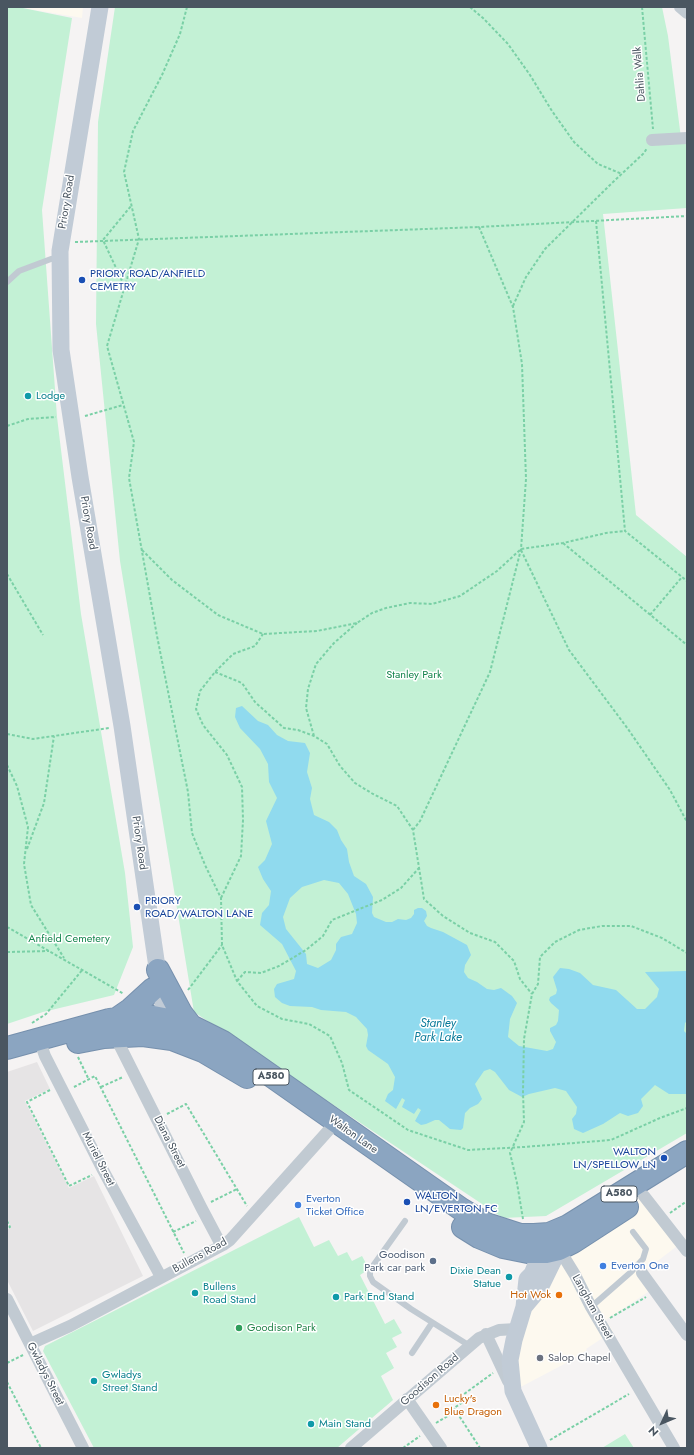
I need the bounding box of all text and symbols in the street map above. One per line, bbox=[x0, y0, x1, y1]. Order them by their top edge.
street label: Dahlia Walk bbox=[631, 46, 649, 102]
street label: Priory Road bbox=[56, 174, 78, 230]
place label: PRIORY ROAD/ANFIELD CEMETRY bbox=[90, 267, 205, 293]
marker: PRIORY ROAD/ANFIELD CEMETRY bbox=[77, 275, 87, 285]
place label: Lodge bbox=[36, 389, 65, 403]
marker: Lodge bbox=[23, 391, 33, 401]
street label: Priory Road bbox=[77, 495, 99, 551]
park label: Stanley Park bbox=[386, 668, 442, 682]
street label: Priory Road bbox=[129, 815, 149, 871]
place label: PRIORY ROAD/WALTON LANE bbox=[145, 894, 253, 920]
marker: PRIORY ROAD/WALTON LANE bbox=[132, 902, 142, 912]
park label: Anfield Cemetery bbox=[28, 932, 110, 946]
water label: Stanley Park Lake bbox=[414, 1017, 462, 1045]
road number: A580 bbox=[253, 1069, 289, 1085]
street label: Walton Lane bbox=[326, 1113, 380, 1157]
street label: Diana Street bbox=[150, 1114, 188, 1170]
street label: Muriel Street bbox=[79, 1130, 117, 1188]
place label: WALTON LN/SPELLOW LN bbox=[573, 1145, 656, 1171]
marker: WALTON LN/SPELLOW LN bbox=[659, 1153, 669, 1163]
road number: A580 bbox=[601, 1186, 637, 1202]
place label: WALTON LN/EVERTON FC bbox=[415, 1189, 498, 1215]
place label: Everton Ticket Office bbox=[306, 1192, 364, 1218]
marker: WALTON LN/EVERTON FC bbox=[402, 1197, 412, 1207]
marker: Everton Ticket Office bbox=[293, 1200, 303, 1210]
street label: Bullens Road bbox=[171, 1236, 229, 1276]
place label: Goodison Park car park bbox=[364, 1248, 425, 1274]
marker: Goodison Park car park bbox=[428, 1256, 438, 1266]
place label: Everton One bbox=[611, 1259, 669, 1273]
marker: Everton One bbox=[598, 1261, 608, 1271]
place label: Dixie Dean Statue bbox=[450, 1264, 501, 1290]
marker: Dixie Dean Statue bbox=[504, 1272, 514, 1282]
street label: Langham Street bbox=[569, 1273, 615, 1341]
place label: Bullens Road Stand bbox=[203, 1280, 256, 1306]
marker: Bullens Road Stand bbox=[190, 1288, 200, 1298]
place label: Hot Wok bbox=[510, 1288, 551, 1302]
place label: Park End Stand bbox=[344, 1290, 414, 1304]
marker: Hot Wok bbox=[554, 1290, 564, 1300]
marker: Park End Stand bbox=[331, 1292, 341, 1302]
place label: Goodison Park bbox=[247, 1321, 316, 1335]
marker: Goodison Park bbox=[234, 1323, 244, 1333]
street label: Gwladys Street bbox=[23, 1340, 67, 1408]
street label: Goodison Road bbox=[398, 1351, 462, 1409]
place label: Salop Chapel bbox=[548, 1351, 610, 1365]
marker: Salop Chapel bbox=[535, 1353, 545, 1363]
place label: Gwladys Street Stand bbox=[102, 1368, 158, 1394]
marker: Gwladys Street Stand bbox=[89, 1376, 99, 1386]
place label: Lucky's Blue Dragon bbox=[444, 1392, 502, 1418]
marker: Lucky's Blue Dragon bbox=[431, 1400, 441, 1410]
north arrow bbox=[642, 1403, 682, 1443]
place label: Main Stand bbox=[319, 1417, 371, 1431]
marker: Main Stand bbox=[306, 1419, 316, 1429]
text: N bbox=[645, 1423, 662, 1440]

